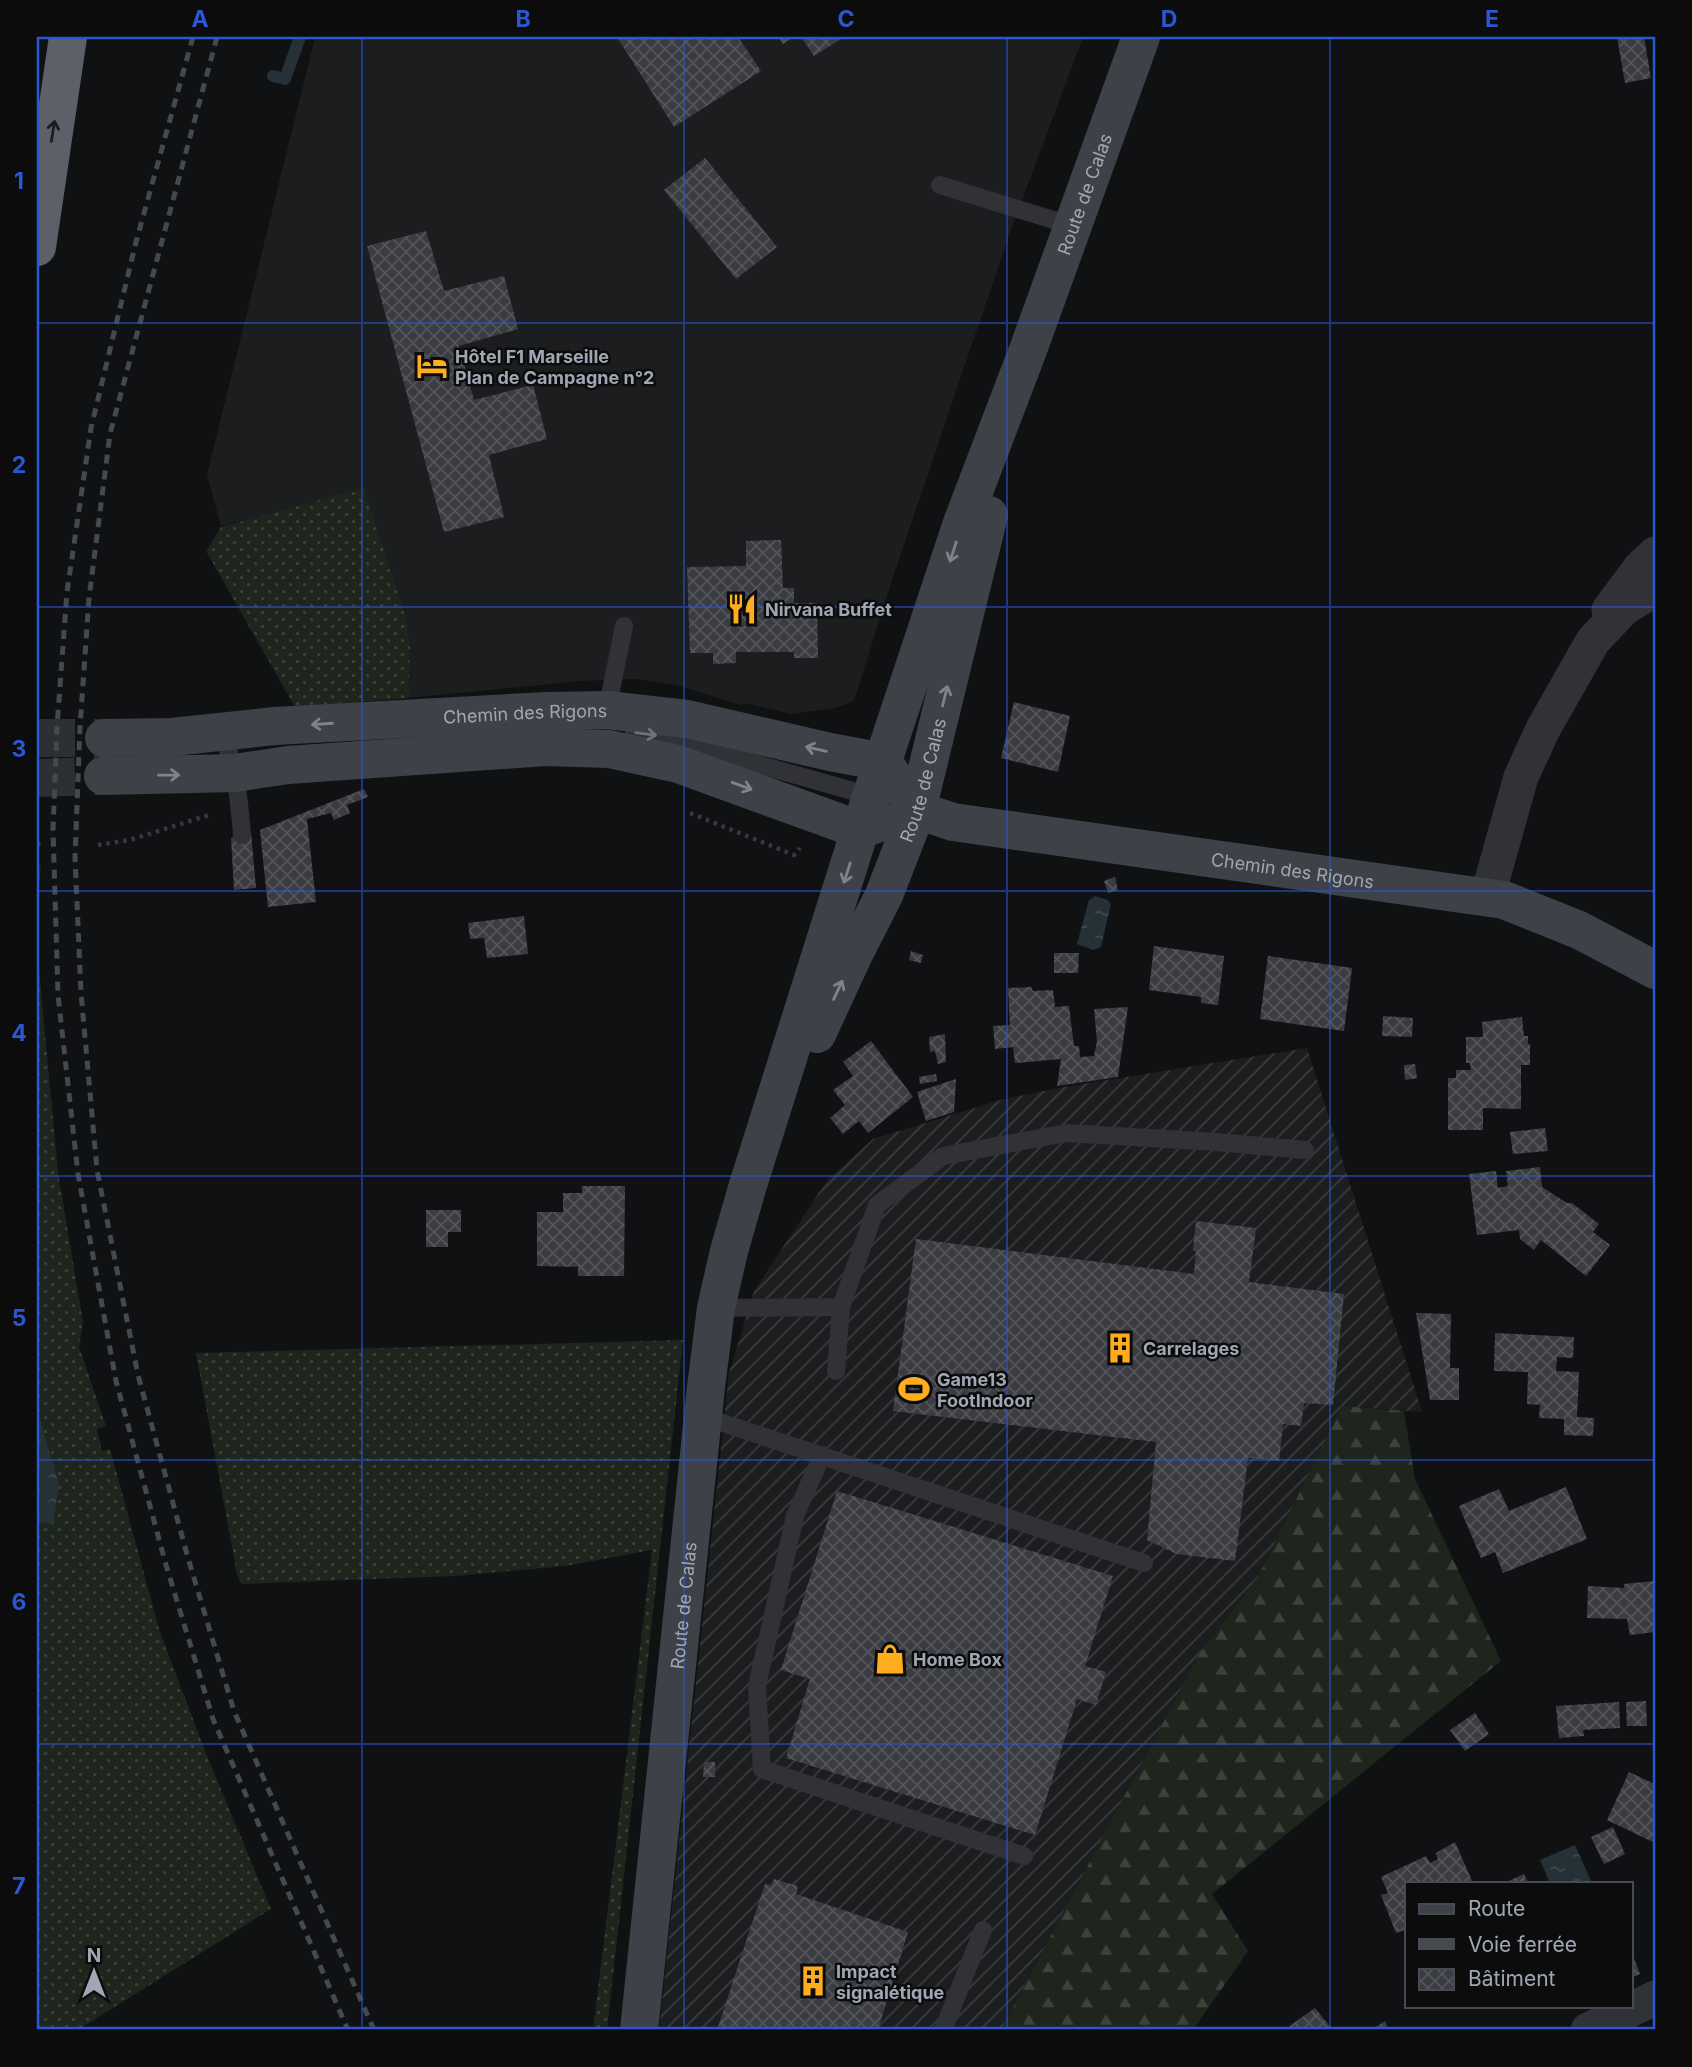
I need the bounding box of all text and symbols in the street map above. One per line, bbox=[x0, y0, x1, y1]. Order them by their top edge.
text: A bbox=[191, 5, 209, 33]
text: B bbox=[515, 5, 531, 33]
text: C bbox=[837, 5, 855, 33]
text: D bbox=[1161, 5, 1177, 33]
text: E bbox=[1485, 5, 1499, 33]
one-way arrow bbox=[47, 120, 60, 143]
street label: Route de Calas bbox=[1053, 130, 1116, 258]
text: 1 bbox=[14, 167, 24, 195]
place label: Hôtel F1 Marseille Plan de Campagne n°2 bbox=[455, 346, 654, 388]
hotel icon: Hôtel F1 Marseille Plan de Campagne n°2 bbox=[415, 349, 449, 383]
text: 2 bbox=[12, 451, 26, 479]
one-way arrow bbox=[946, 540, 958, 562]
restaurant icon: Nirvana Buffet bbox=[725, 592, 759, 626]
place label: Nirvana Buffet bbox=[765, 599, 892, 620]
one-way arrow bbox=[939, 685, 953, 708]
street label: Chemin des Rigons bbox=[442, 699, 607, 727]
street label: Route de Calas bbox=[895, 716, 950, 845]
one-way arrow bbox=[311, 717, 334, 730]
one-way arrow bbox=[634, 728, 657, 741]
text: 3 bbox=[12, 735, 26, 763]
one-way arrow bbox=[805, 741, 828, 755]
one-way arrow bbox=[157, 769, 180, 782]
one-way arrow bbox=[731, 781, 753, 793]
street label: Chemin des Rigons bbox=[1210, 848, 1375, 892]
one-way arrow bbox=[839, 862, 852, 884]
one-way arrow bbox=[832, 979, 845, 1000]
text: 4 bbox=[11, 1019, 27, 1047]
text: 5 bbox=[12, 1304, 26, 1332]
building icon: Carrelages bbox=[1103, 1331, 1137, 1365]
place label: Carrelages bbox=[1143, 1338, 1239, 1359]
place label: Game13 FootIndoor bbox=[937, 1369, 1033, 1411]
sports icon: Game13 FootIndoor bbox=[897, 1372, 931, 1406]
street label: Route de Calas bbox=[666, 1541, 700, 1670]
text: 6 bbox=[12, 1588, 26, 1616]
shop icon: Home Box bbox=[873, 1642, 907, 1676]
place label: Home Box bbox=[913, 1649, 1002, 1670]
text: 7 bbox=[12, 1872, 26, 1900]
legend bbox=[1405, 1882, 1632, 2008]
text: Route bbox=[1468, 1896, 1525, 1921]
text: Voie ferrée bbox=[1468, 1932, 1577, 1957]
north arrow bbox=[60, 1938, 130, 2008]
text: N bbox=[87, 1944, 101, 1967]
place label: Impact signalétique bbox=[836, 1961, 945, 2003]
building icon: Impact signalétique bbox=[796, 1964, 830, 1998]
text: Bâtiment bbox=[1468, 1966, 1556, 1991]

